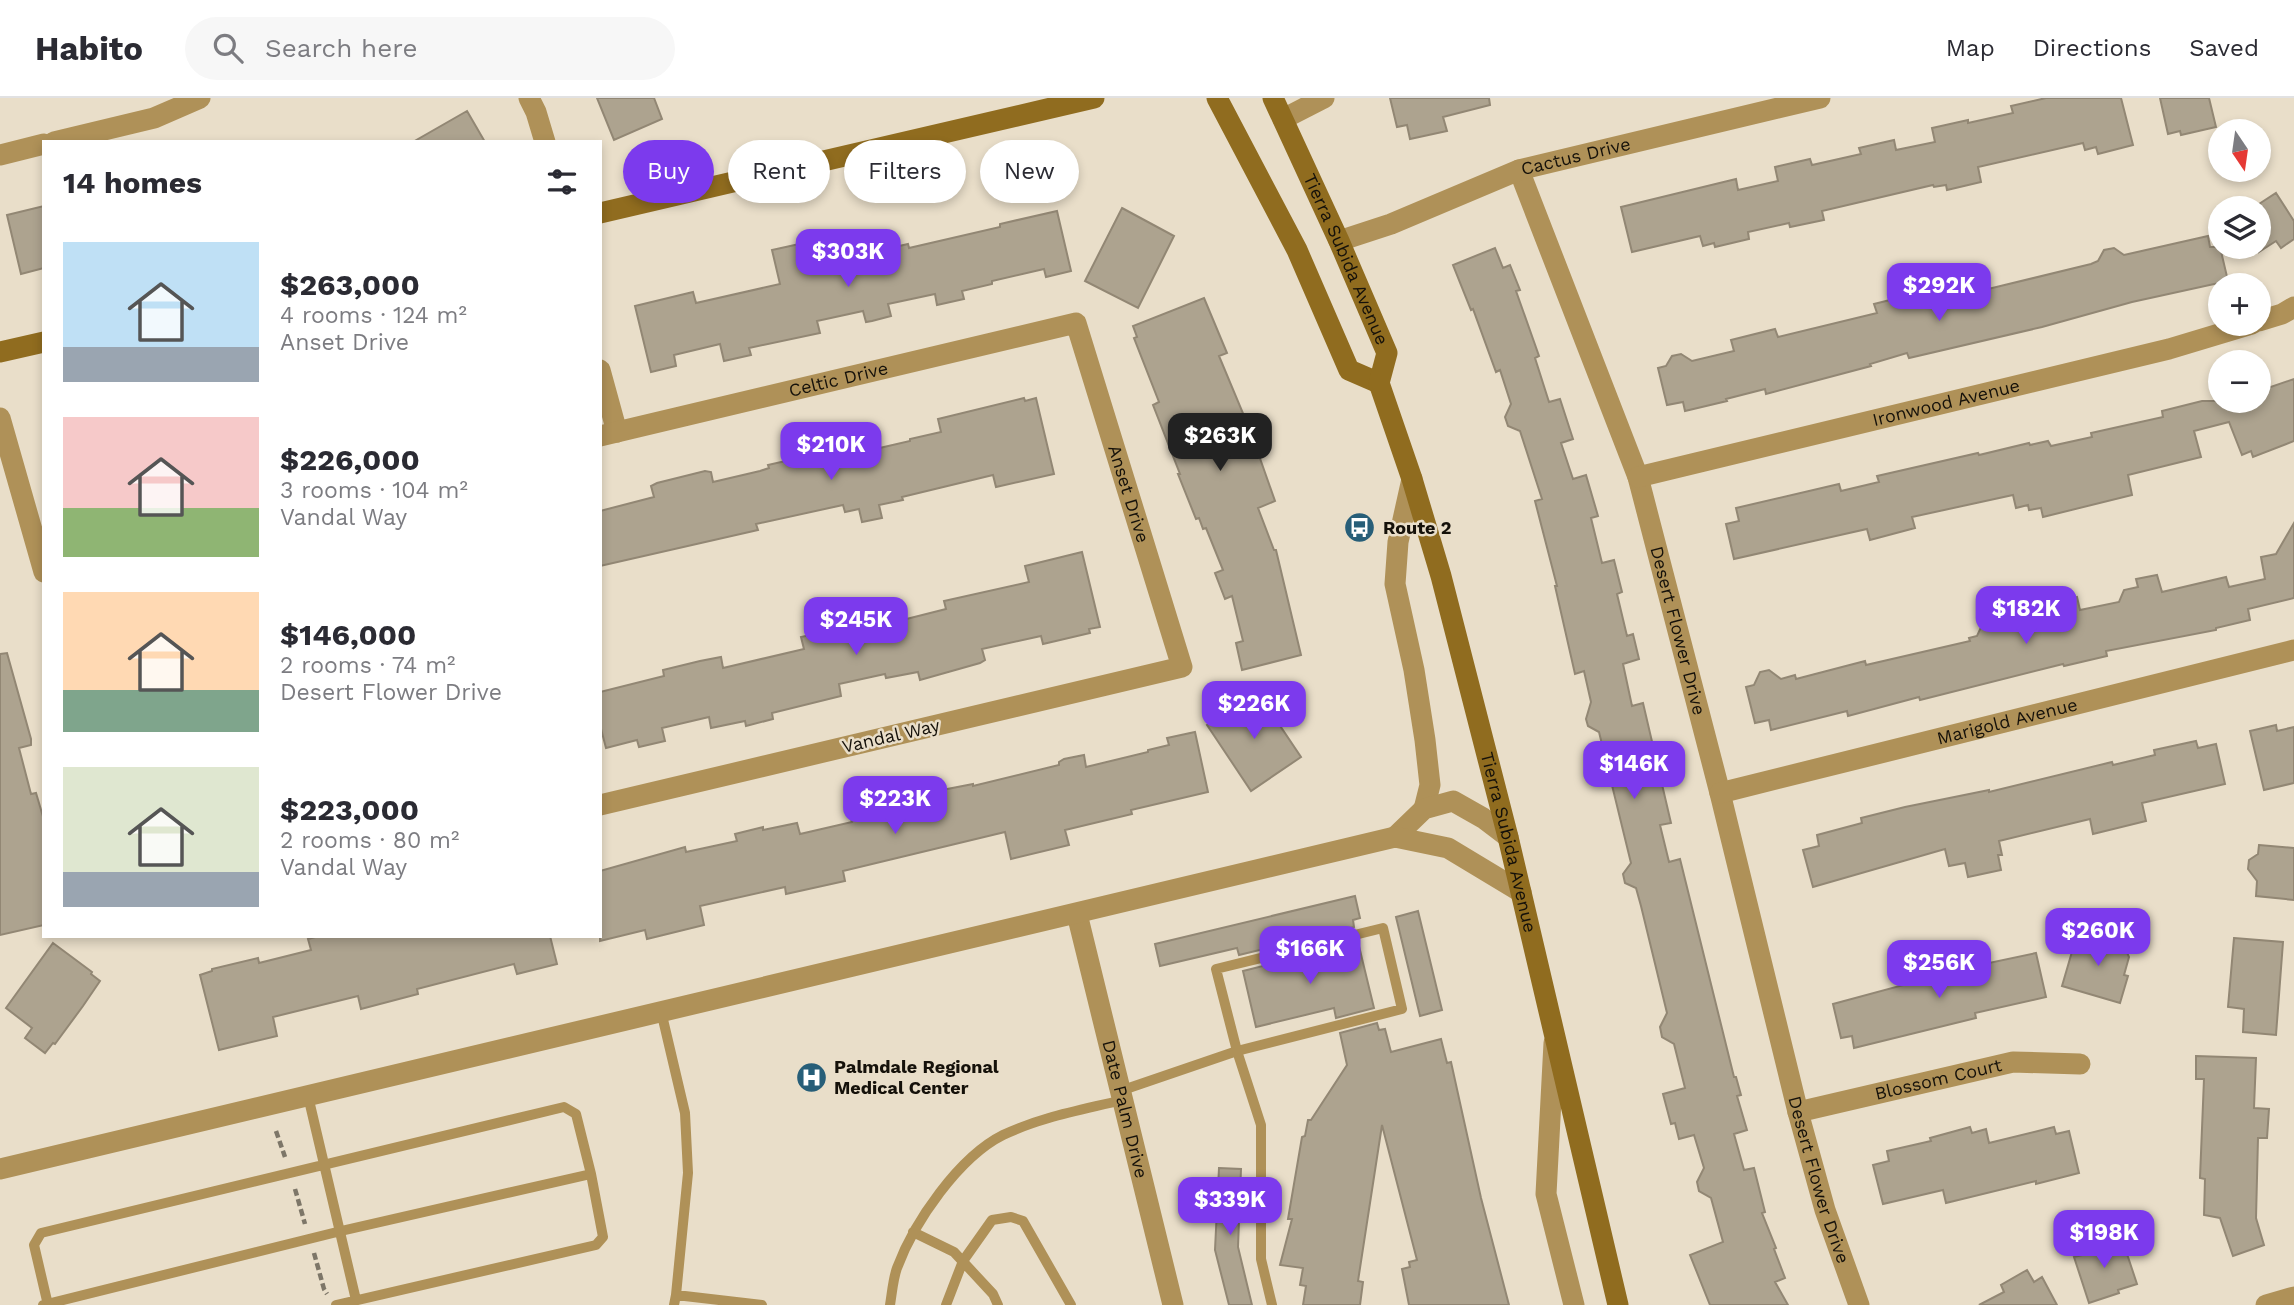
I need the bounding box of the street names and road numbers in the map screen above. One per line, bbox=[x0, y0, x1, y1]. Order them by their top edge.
street label: Cactus Drive bbox=[1519, 133, 1632, 179]
street label: Tierra Subida Avenue bbox=[1299, 170, 1393, 348]
street label: Celtic Drive bbox=[787, 357, 890, 401]
street label: Ironwood Avenue bbox=[1870, 374, 2022, 430]
street label: Anset Drive bbox=[1104, 442, 1154, 545]
street label: Desert Flower Drive bbox=[1646, 544, 1710, 717]
street label: Marigold Avenue bbox=[1935, 693, 2079, 749]
street label: Vandal Way bbox=[840, 714, 942, 757]
street label: Tierra Subida Avenue bbox=[1477, 750, 1541, 935]
street label: Date Palm Drive bbox=[1098, 1038, 1153, 1180]
street label: Blossom Court bbox=[1873, 1054, 2004, 1104]
street label: Desert Flower Drive bbox=[1784, 1094, 1854, 1266]

